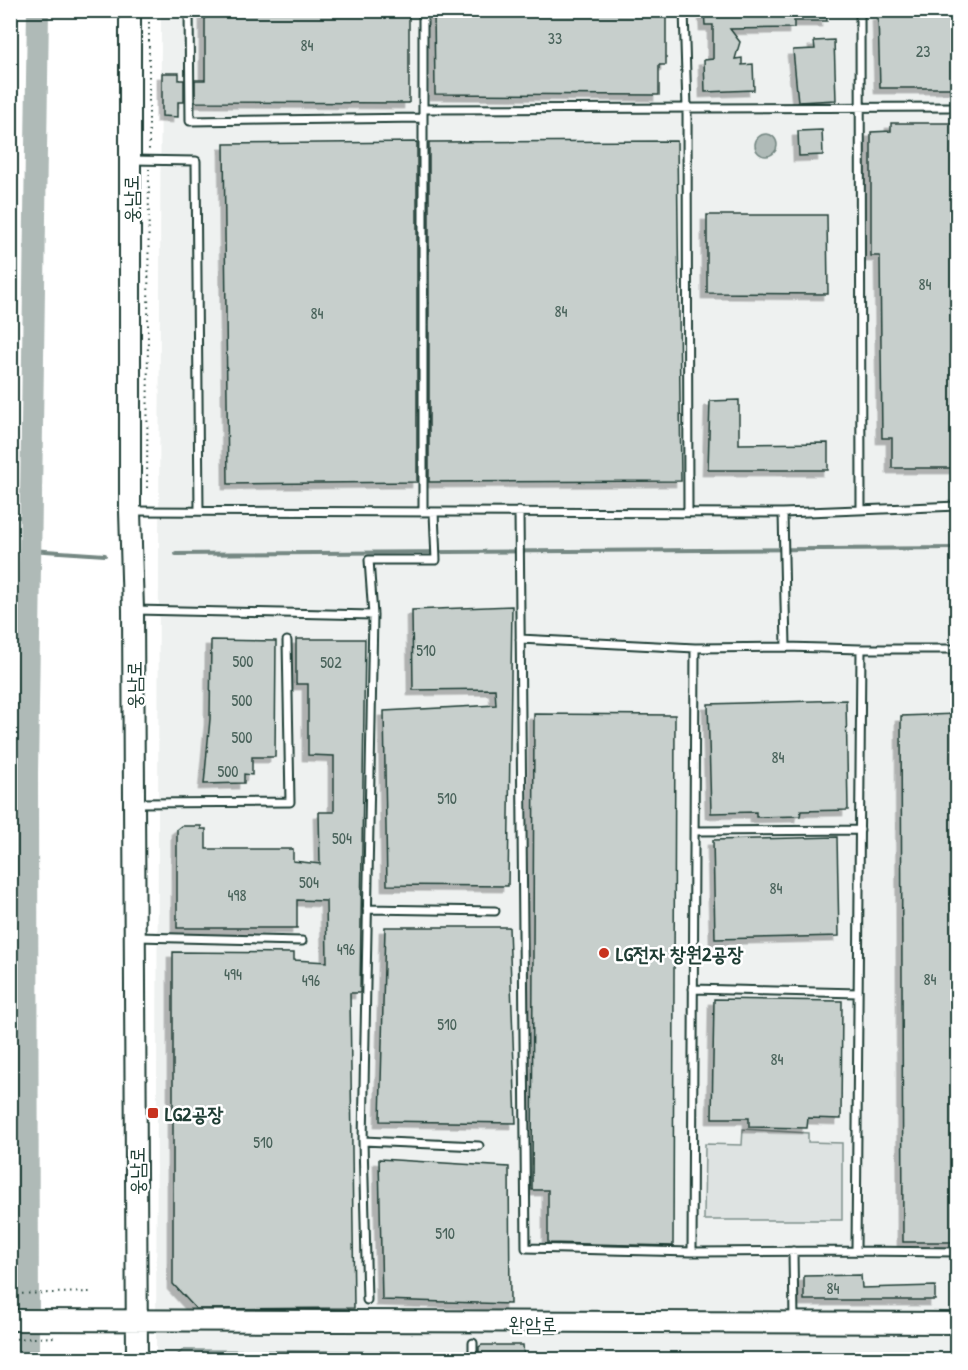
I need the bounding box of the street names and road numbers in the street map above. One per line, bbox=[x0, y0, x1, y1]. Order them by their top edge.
street label: 웅남로 bbox=[117, 175, 144, 223]
street label: 웅남로 bbox=[120, 661, 147, 709]
street label: 웅남로 bbox=[123, 1147, 150, 1195]
street label: 완암로 bbox=[509, 1310, 557, 1337]

